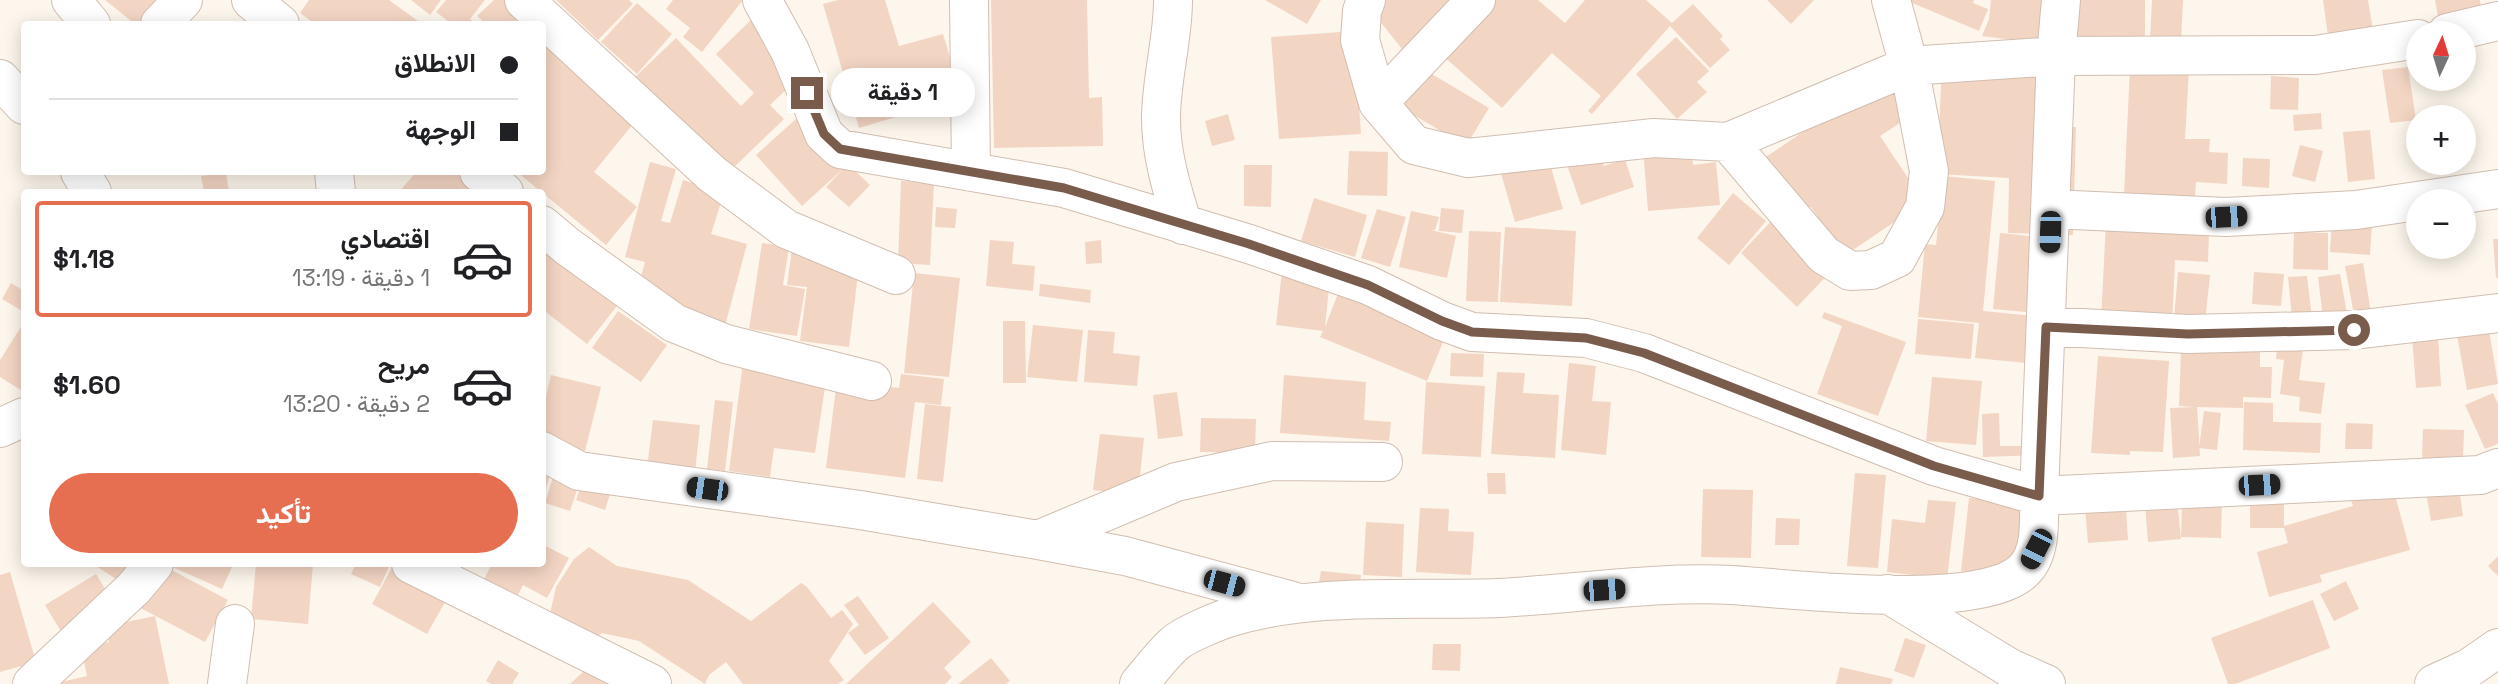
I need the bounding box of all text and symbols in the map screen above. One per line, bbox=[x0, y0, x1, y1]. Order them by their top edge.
north arrow bbox=[2406, 21, 2476, 91]
map controls bbox=[2406, 21, 2476, 259]
text: الانطلاق bbox=[394, 46, 476, 80]
callout: 1 دقيقة bbox=[832, 68, 975, 118]
route end bbox=[791, 77, 823, 109]
text: 1 دقيقة bbox=[868, 77, 938, 107]
button: + bbox=[2406, 105, 2476, 175]
text: الوجهة bbox=[405, 113, 476, 147]
button: − bbox=[2406, 189, 2476, 259]
car bbox=[2205, 205, 2248, 229]
car bbox=[2039, 211, 2062, 253]
text: اقتصادي bbox=[341, 222, 430, 256]
icon: car bbox=[451, 228, 514, 291]
text: $1.18 bbox=[53, 242, 114, 276]
text: 1 دقيقة · 13:19 bbox=[292, 263, 430, 293]
route start bbox=[2338, 314, 2370, 346]
text: مريح bbox=[378, 348, 430, 382]
icon: car bbox=[451, 354, 514, 417]
text: $1.60 bbox=[53, 368, 121, 402]
text: 2 دقيقة · 13:20 bbox=[283, 389, 430, 419]
button: تأكيد bbox=[49, 473, 518, 553]
car bbox=[2238, 473, 2281, 497]
car bbox=[685, 476, 730, 502]
car bbox=[2018, 526, 2055, 572]
car bbox=[1201, 567, 1248, 599]
car bbox=[1583, 578, 1626, 602]

